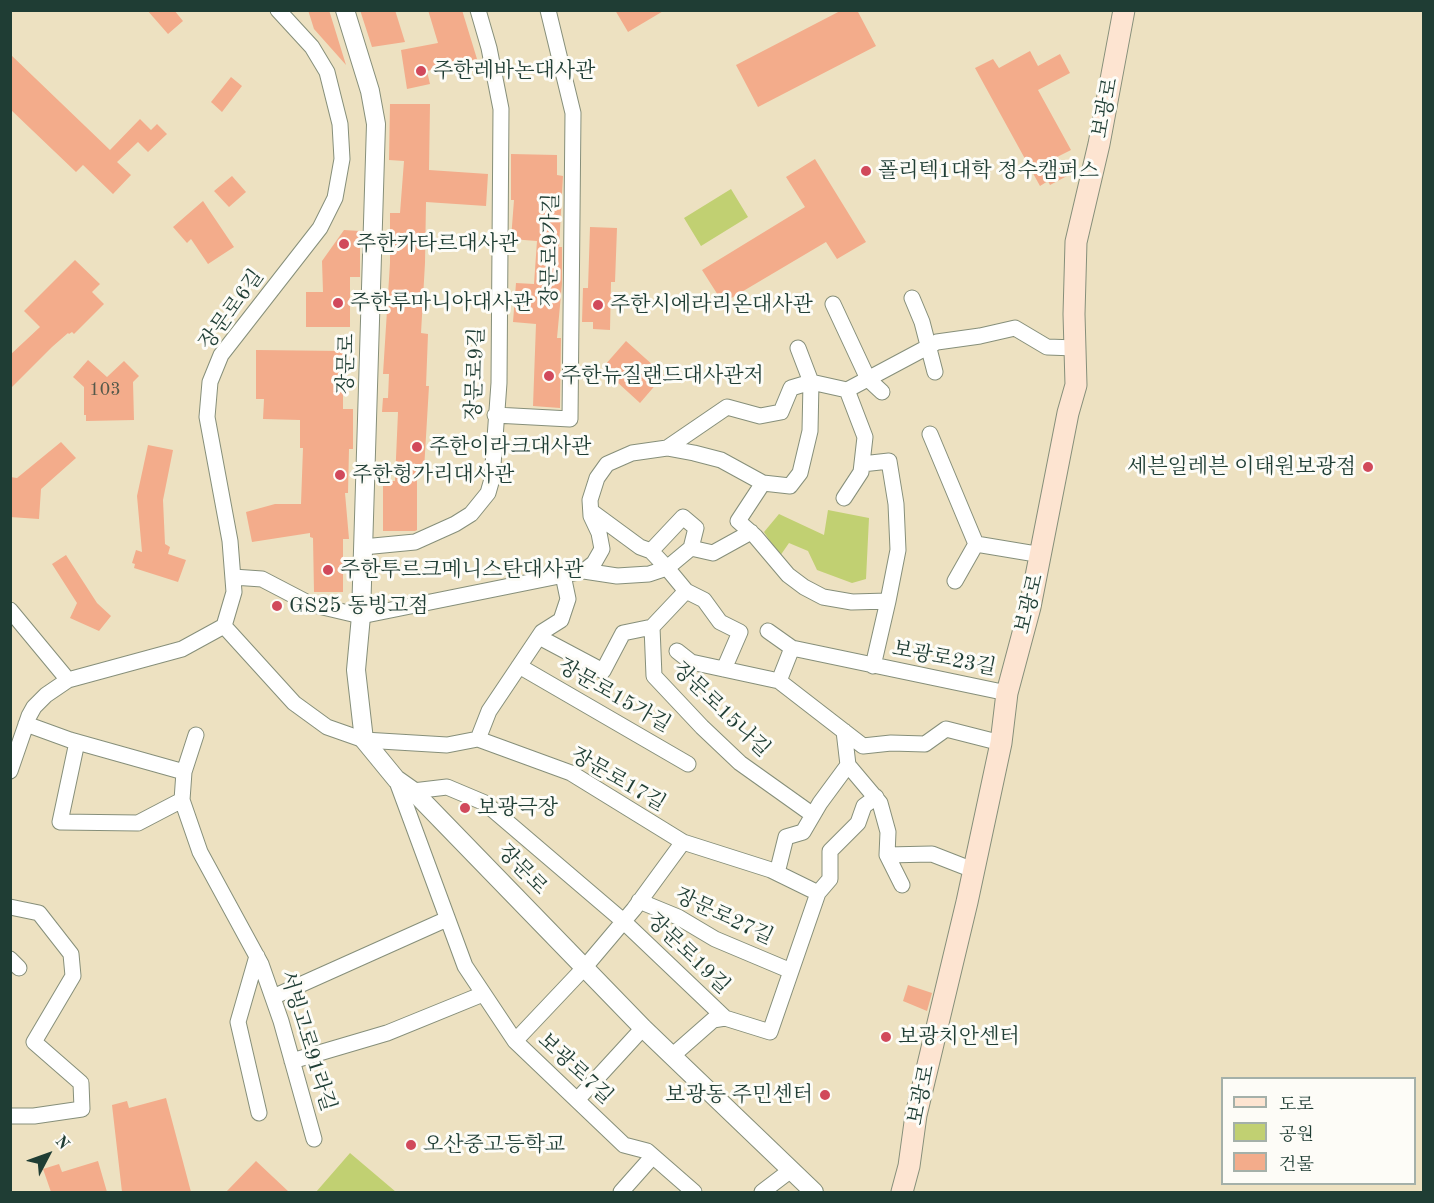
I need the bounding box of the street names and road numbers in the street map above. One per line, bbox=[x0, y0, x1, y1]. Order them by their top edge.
street label: 보광로 bbox=[1088, 76, 1124, 140]
street label: 장문로9가길 bbox=[537, 193, 565, 307]
street label: 장문로6길 bbox=[194, 265, 270, 355]
street label: 장문로9길 bbox=[462, 327, 490, 421]
street label: 장문로 bbox=[333, 333, 361, 395]
street label: 보광로 bbox=[1010, 571, 1050, 637]
street label: 보광로23길 bbox=[890, 637, 998, 681]
street label: 장문로15가길 bbox=[553, 654, 675, 738]
street label: 장문로15나길 bbox=[667, 657, 775, 763]
street label: 장문로17길 bbox=[566, 743, 670, 817]
street label: 장문로 bbox=[492, 839, 552, 901]
street label: 장문로27길 bbox=[671, 883, 777, 951]
street label: 장문로19길 bbox=[641, 908, 735, 1000]
street label: 서빙고로91라길 bbox=[274, 967, 340, 1115]
street label: 보광로7길 bbox=[532, 1028, 618, 1110]
street label: 보광로 bbox=[903, 1063, 941, 1127]

